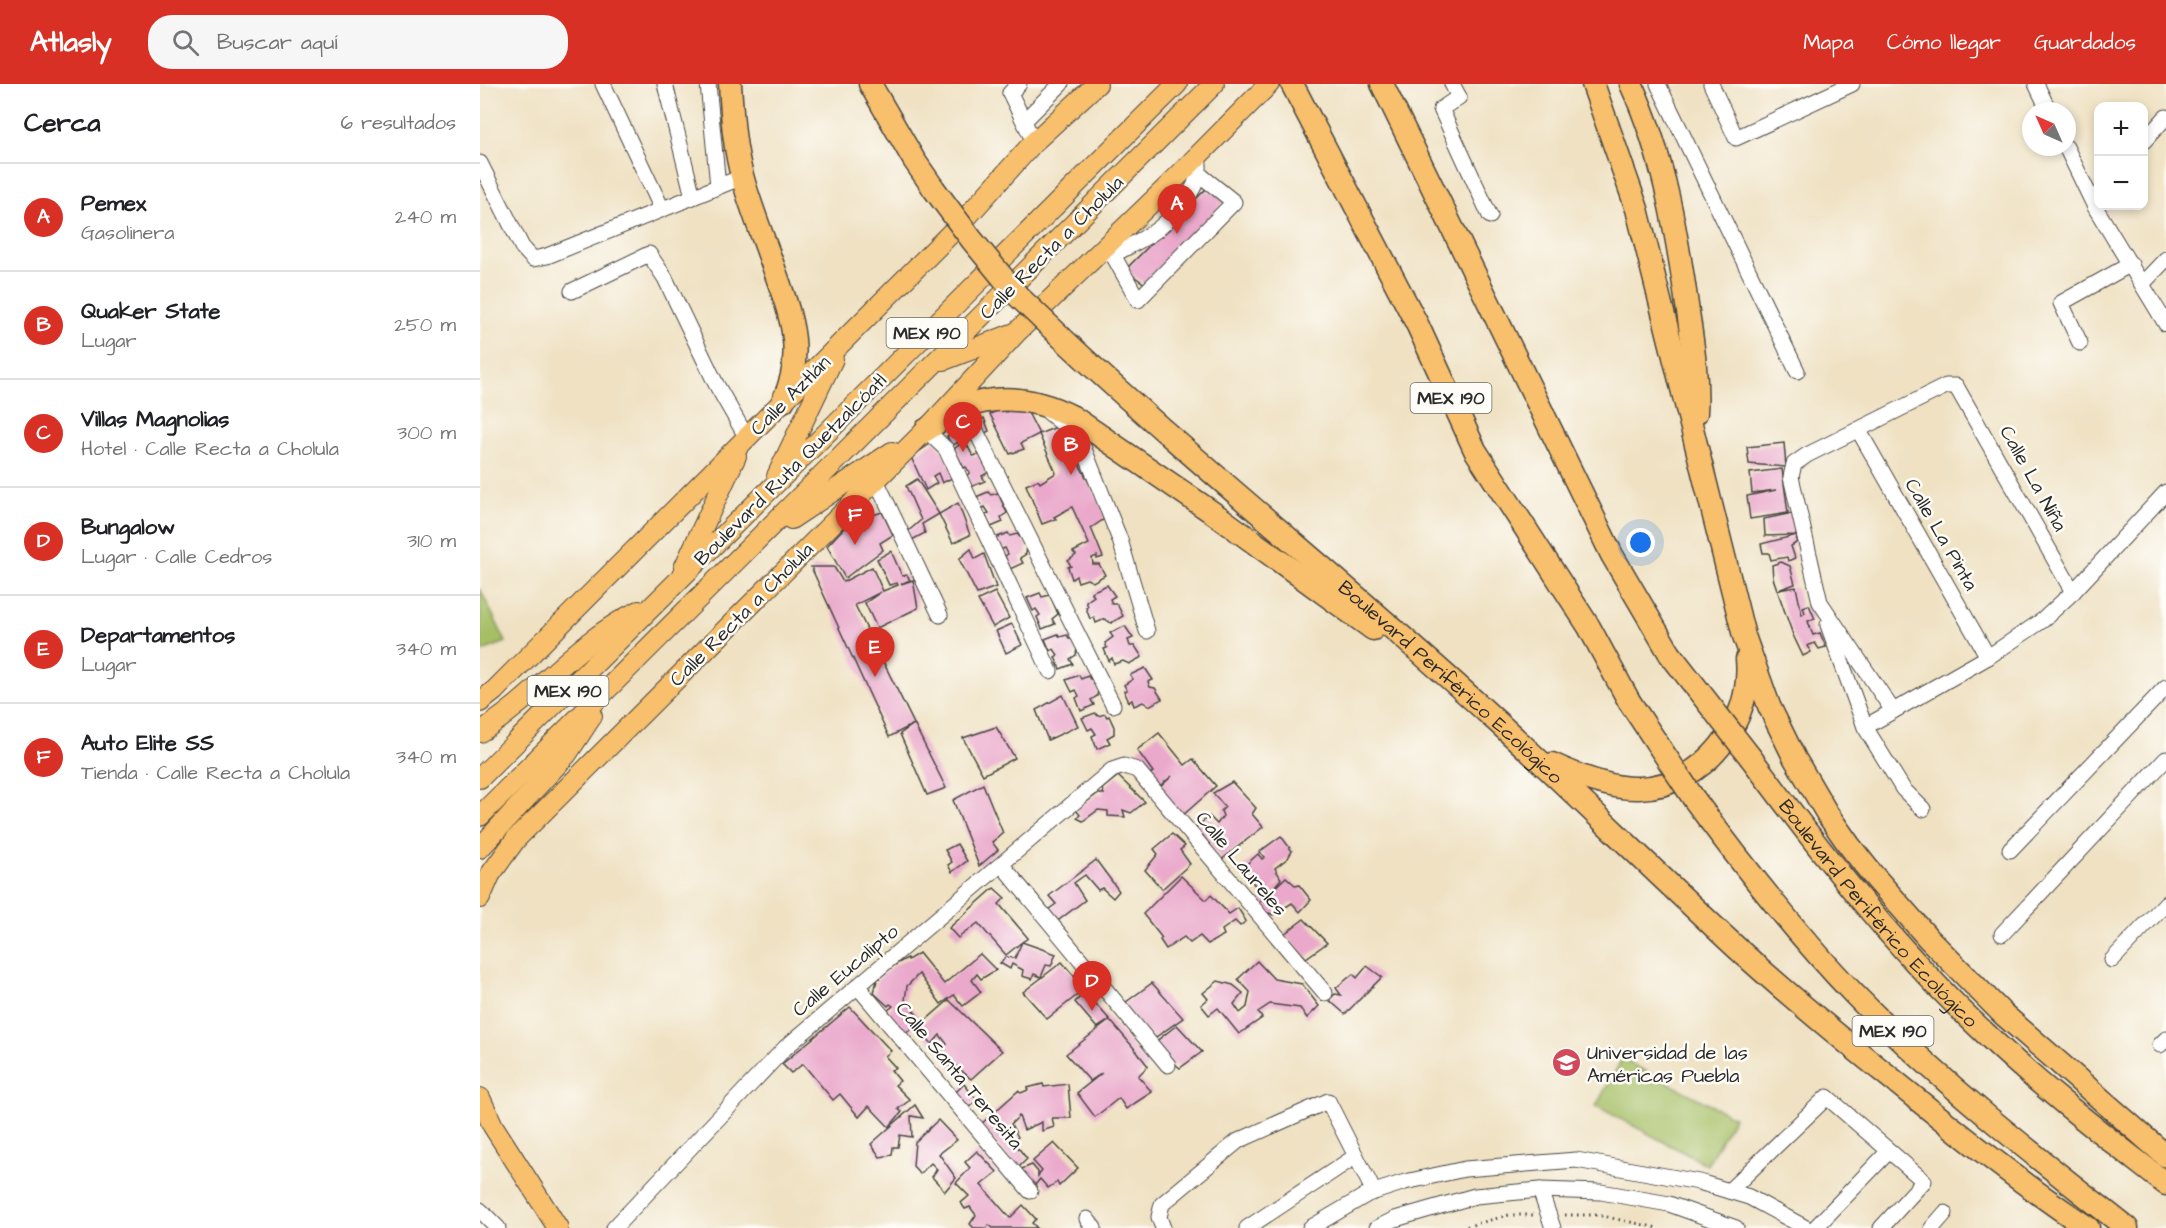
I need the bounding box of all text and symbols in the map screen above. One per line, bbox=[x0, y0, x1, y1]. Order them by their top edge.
search box bbox=[148, 15, 568, 69]
text: Atlasly bbox=[30, 23, 112, 62]
icon: search bbox=[169, 26, 202, 59]
text: Buscar aquí bbox=[217, 27, 338, 58]
text: Mapa bbox=[1803, 28, 1854, 57]
text: Cómo llegar bbox=[1887, 28, 2001, 57]
text: Guardados bbox=[2034, 28, 2136, 57]
north arrow bbox=[2022, 102, 2076, 156]
map controls bbox=[2094, 102, 2148, 210]
button: + bbox=[2094, 102, 2148, 156]
text: Cerca bbox=[24, 105, 101, 141]
text: 6 resultados bbox=[340, 109, 456, 137]
button: − bbox=[2094, 156, 2148, 210]
street label: Calle Recta a Cholula bbox=[973, 169, 1130, 326]
pin: A bbox=[1158, 184, 1196, 234]
text: Pemex bbox=[81, 188, 146, 219]
text: A bbox=[37, 203, 50, 231]
text: 240 m bbox=[395, 203, 456, 231]
text: Gasolinera bbox=[81, 219, 175, 247]
text: Quaker State bbox=[81, 296, 220, 327]
text: B bbox=[36, 311, 51, 339]
text: 250 m bbox=[394, 311, 456, 339]
road number: MEX 190 bbox=[886, 318, 968, 348]
text: Lugar bbox=[81, 327, 137, 355]
street label: Calle Aztlán bbox=[744, 349, 837, 442]
street label: Boulevard Ruta Quetzalcóatl bbox=[688, 367, 893, 572]
road number: MEX 190 bbox=[1410, 383, 1492, 413]
pin: C bbox=[944, 402, 982, 452]
text: Villas Magnolias bbox=[81, 404, 229, 435]
text: C bbox=[36, 419, 51, 447]
text: 300 m bbox=[397, 419, 456, 447]
street label: Calle La Niña bbox=[1992, 420, 2074, 537]
pin: B bbox=[1052, 426, 1090, 475]
text: Hotel · Calle Recta a Cholula bbox=[81, 435, 339, 463]
street label: Calle La Pinta bbox=[1898, 473, 1985, 596]
pin: F bbox=[836, 496, 874, 545]
text: Bungalow bbox=[81, 512, 175, 543]
text: D bbox=[37, 527, 50, 555]
text: 310 m bbox=[407, 527, 456, 555]
your location bbox=[1626, 528, 1655, 557]
street label: Calle Recta a Cholula bbox=[663, 536, 820, 693]
text: Lugar · Calle Cedros bbox=[81, 543, 272, 571]
street label: Boulevard Periférico Ecológico bbox=[1332, 574, 1569, 791]
text: Departamentos bbox=[81, 620, 235, 651]
pin: E bbox=[856, 628, 894, 677]
text: E bbox=[38, 635, 49, 663]
text: 340 m bbox=[396, 635, 456, 663]
text: Lugar bbox=[81, 651, 137, 679]
road number: MEX 190 bbox=[528, 676, 608, 706]
text: Auto Elite SS bbox=[81, 728, 214, 759]
text: F bbox=[37, 743, 50, 771]
text: 340 m bbox=[396, 743, 456, 771]
text: Tienda · Calle Recta a Cholula bbox=[81, 759, 350, 787]
street label: Boulevard Periférico Ecológico bbox=[1772, 794, 1984, 1034]
street label: Calle Laureles bbox=[1189, 805, 1294, 922]
street label: Calle Eucalipto bbox=[786, 918, 905, 1024]
pin: D bbox=[1072, 962, 1112, 1011]
street label: Calle Santa Teresita bbox=[889, 996, 1029, 1156]
road number: MEX 190 bbox=[1852, 1016, 1934, 1046]
place label: Universidad de las Américas Puebla bbox=[1587, 1039, 1748, 1090]
school or university icon: Universidad de las Américas Puebla bbox=[1550, 1047, 1582, 1079]

